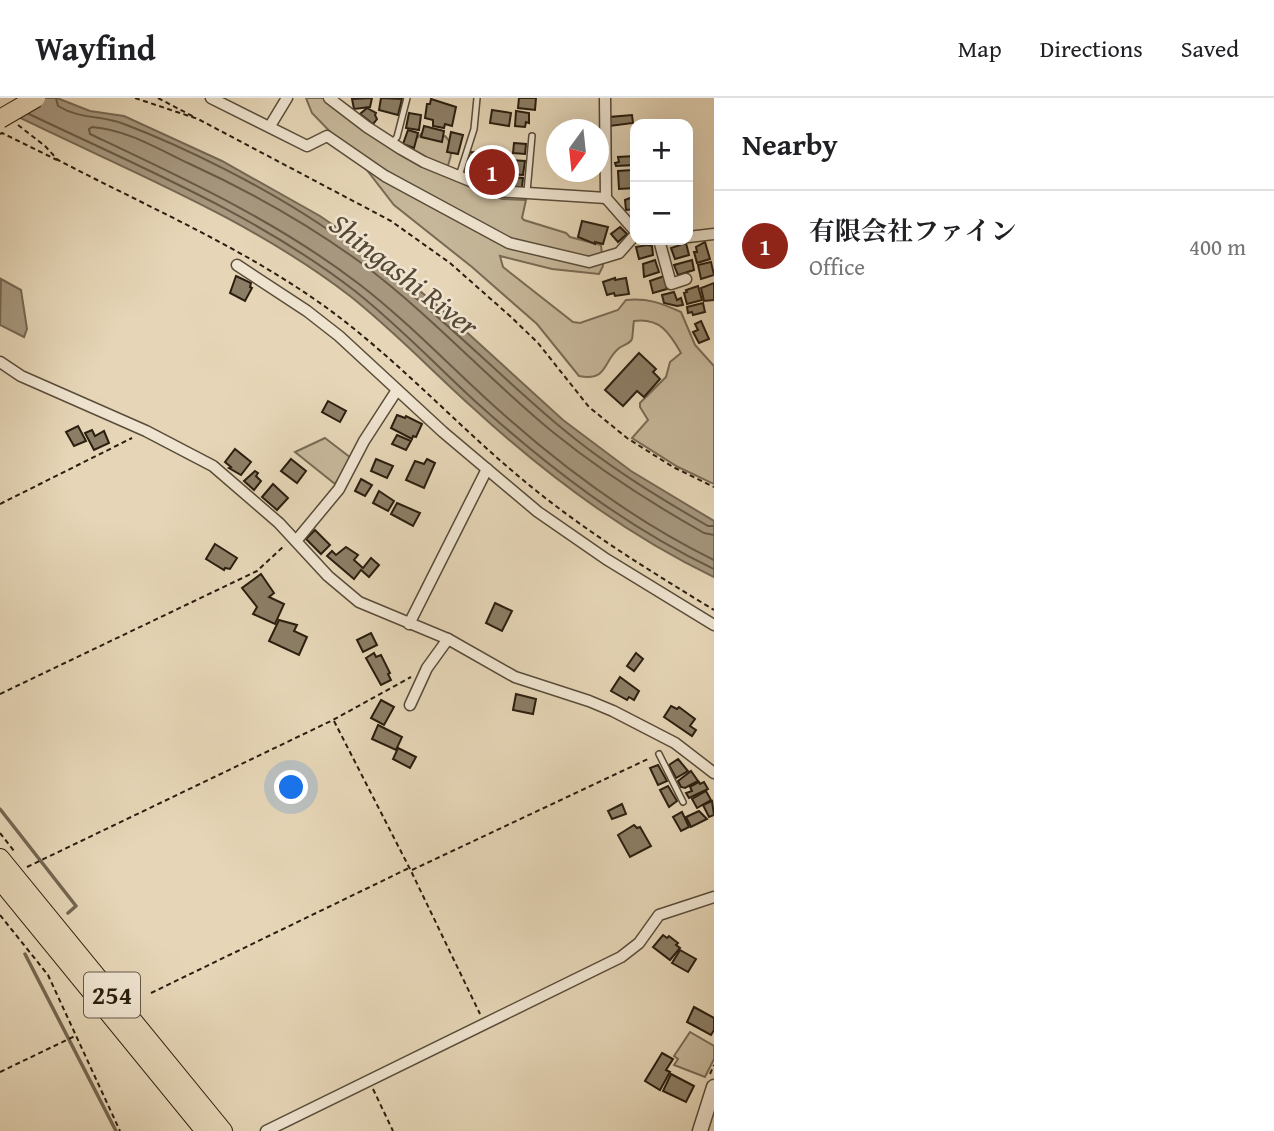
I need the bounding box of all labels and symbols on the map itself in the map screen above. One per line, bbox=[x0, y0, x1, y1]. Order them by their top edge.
north arrow bbox=[546, 119, 609, 182]
pin: 1 bbox=[469, 146, 515, 198]
water label: Shingashi River bbox=[321, 202, 489, 347]
your location bbox=[274, 770, 308, 804]
road number: 254 bbox=[84, 972, 140, 1018]

